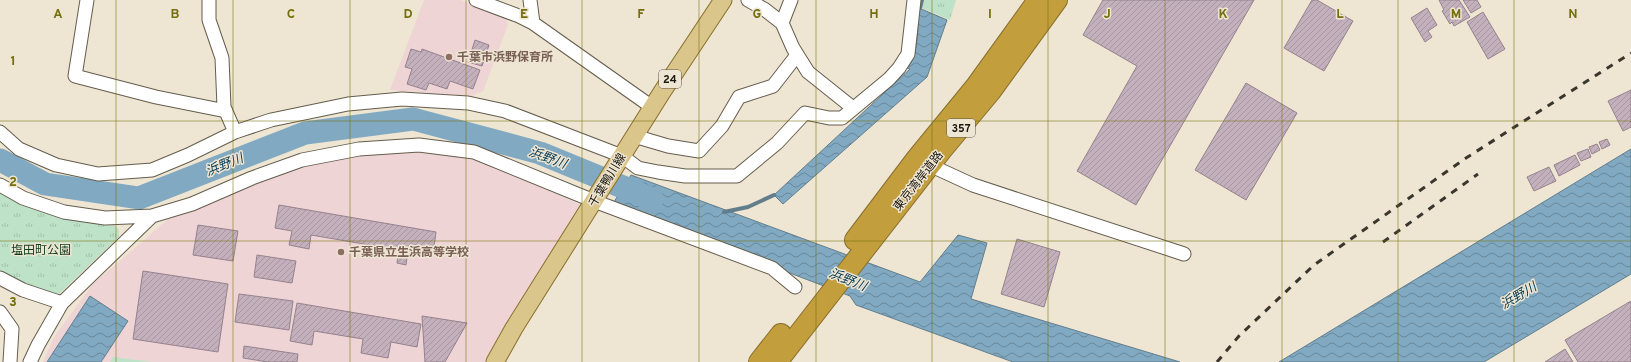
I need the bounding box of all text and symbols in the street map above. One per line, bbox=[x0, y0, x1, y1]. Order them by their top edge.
text: A bbox=[53, 7, 63, 23]
text: B bbox=[171, 7, 180, 23]
text: C bbox=[287, 7, 295, 23]
text: D bbox=[403, 7, 413, 23]
text: E bbox=[520, 7, 528, 23]
text: F bbox=[637, 7, 645, 23]
text: G bbox=[753, 7, 762, 23]
text: H bbox=[869, 7, 879, 23]
text: I bbox=[988, 7, 992, 23]
text: J bbox=[1103, 7, 1111, 23]
text: K bbox=[1218, 7, 1228, 23]
text: L bbox=[1336, 7, 1344, 23]
text: M bbox=[1451, 7, 1461, 23]
text: N bbox=[1568, 7, 1578, 23]
place label: 千葉市浜野保育所 bbox=[457, 50, 553, 66]
marker: 千葉市浜野保育所 bbox=[444, 52, 454, 62]
text: 1 bbox=[10, 54, 16, 70]
road number: 24 bbox=[659, 70, 681, 88]
road number: 357 bbox=[947, 119, 975, 137]
water label: 浜野川 bbox=[526, 145, 570, 174]
street label: 東京湾岸道路 bbox=[890, 148, 947, 215]
water label: 浜野川 bbox=[204, 150, 248, 181]
street label: 千葉鴨川線 bbox=[586, 151, 630, 210]
text: 2 bbox=[9, 175, 17, 191]
park label: 塩田町公園 bbox=[11, 243, 71, 259]
place label: 千葉県立生浜高等学校 bbox=[349, 245, 469, 261]
marker: 千葉県立生浜高等学校 bbox=[336, 247, 346, 257]
water label: 浜野川 bbox=[826, 266, 870, 296]
water label: 浜野川 bbox=[1498, 279, 1542, 314]
text: 3 bbox=[9, 295, 17, 311]

